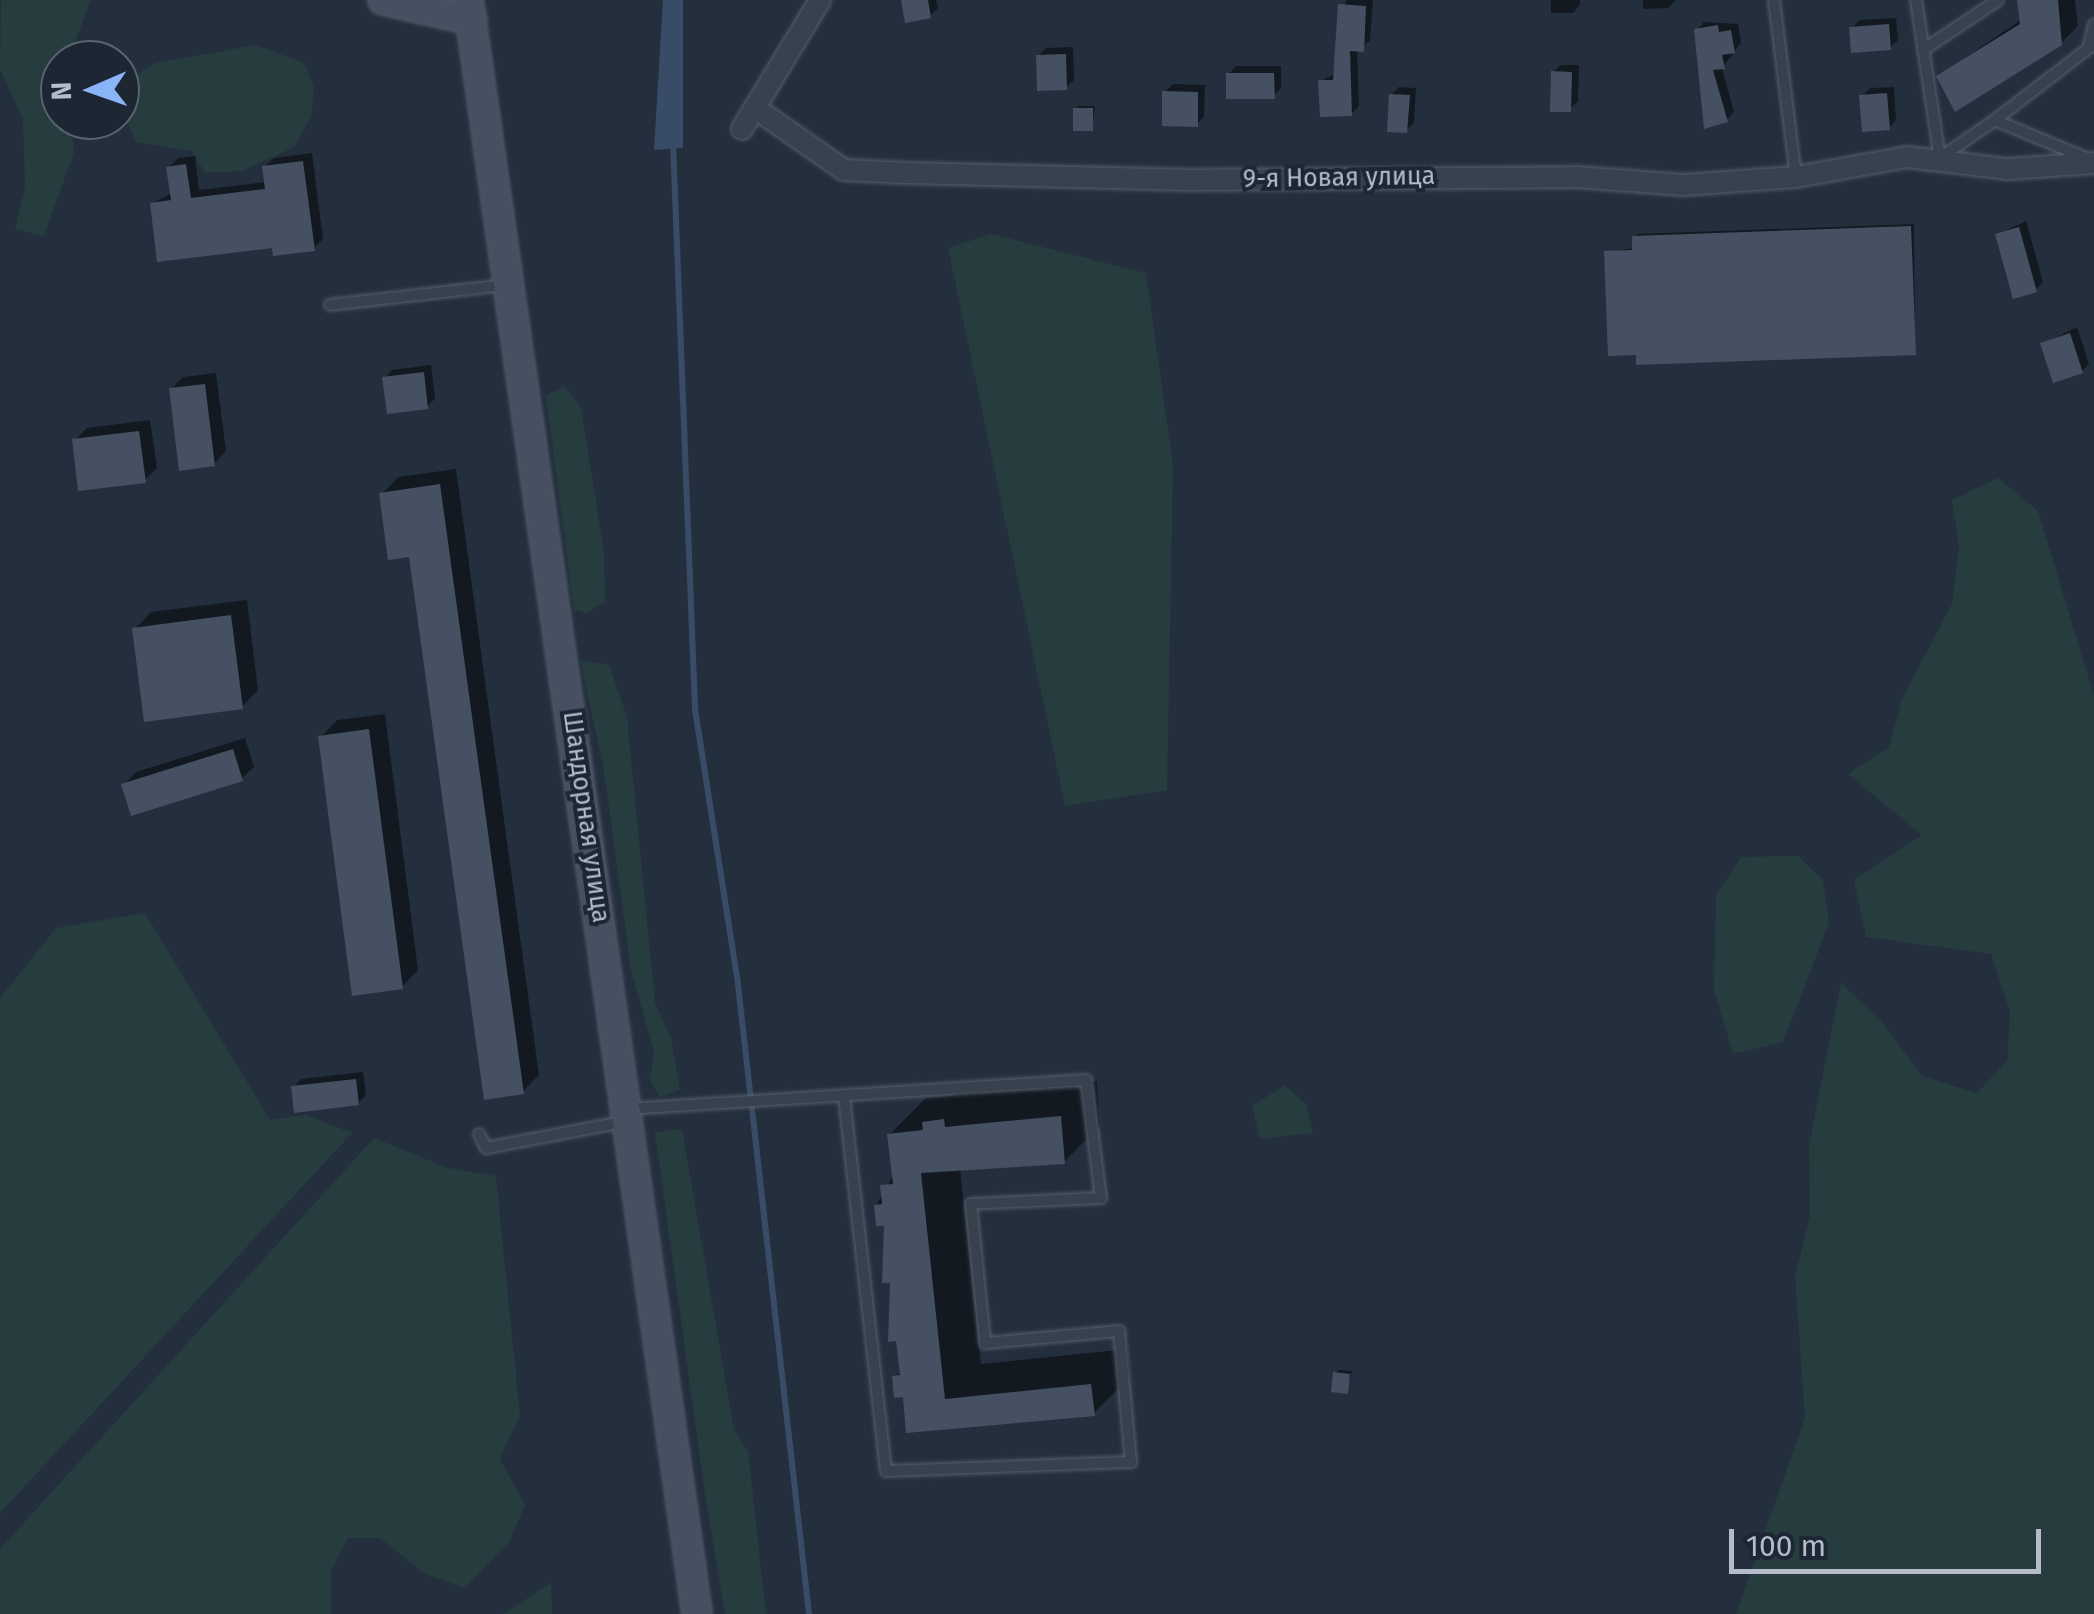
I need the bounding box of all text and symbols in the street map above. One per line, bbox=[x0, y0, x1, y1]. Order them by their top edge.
north arrow bbox=[40, 40, 140, 140]
text: N bbox=[45, 81, 78, 101]
street label: 9-я Новая улица bbox=[1243, 161, 1435, 195]
street label: Шандорная улица bbox=[556, 709, 616, 925]
scale bar bbox=[1734, 1509, 2046, 1571]
text: 100 m bbox=[1746, 1528, 1826, 1564]

